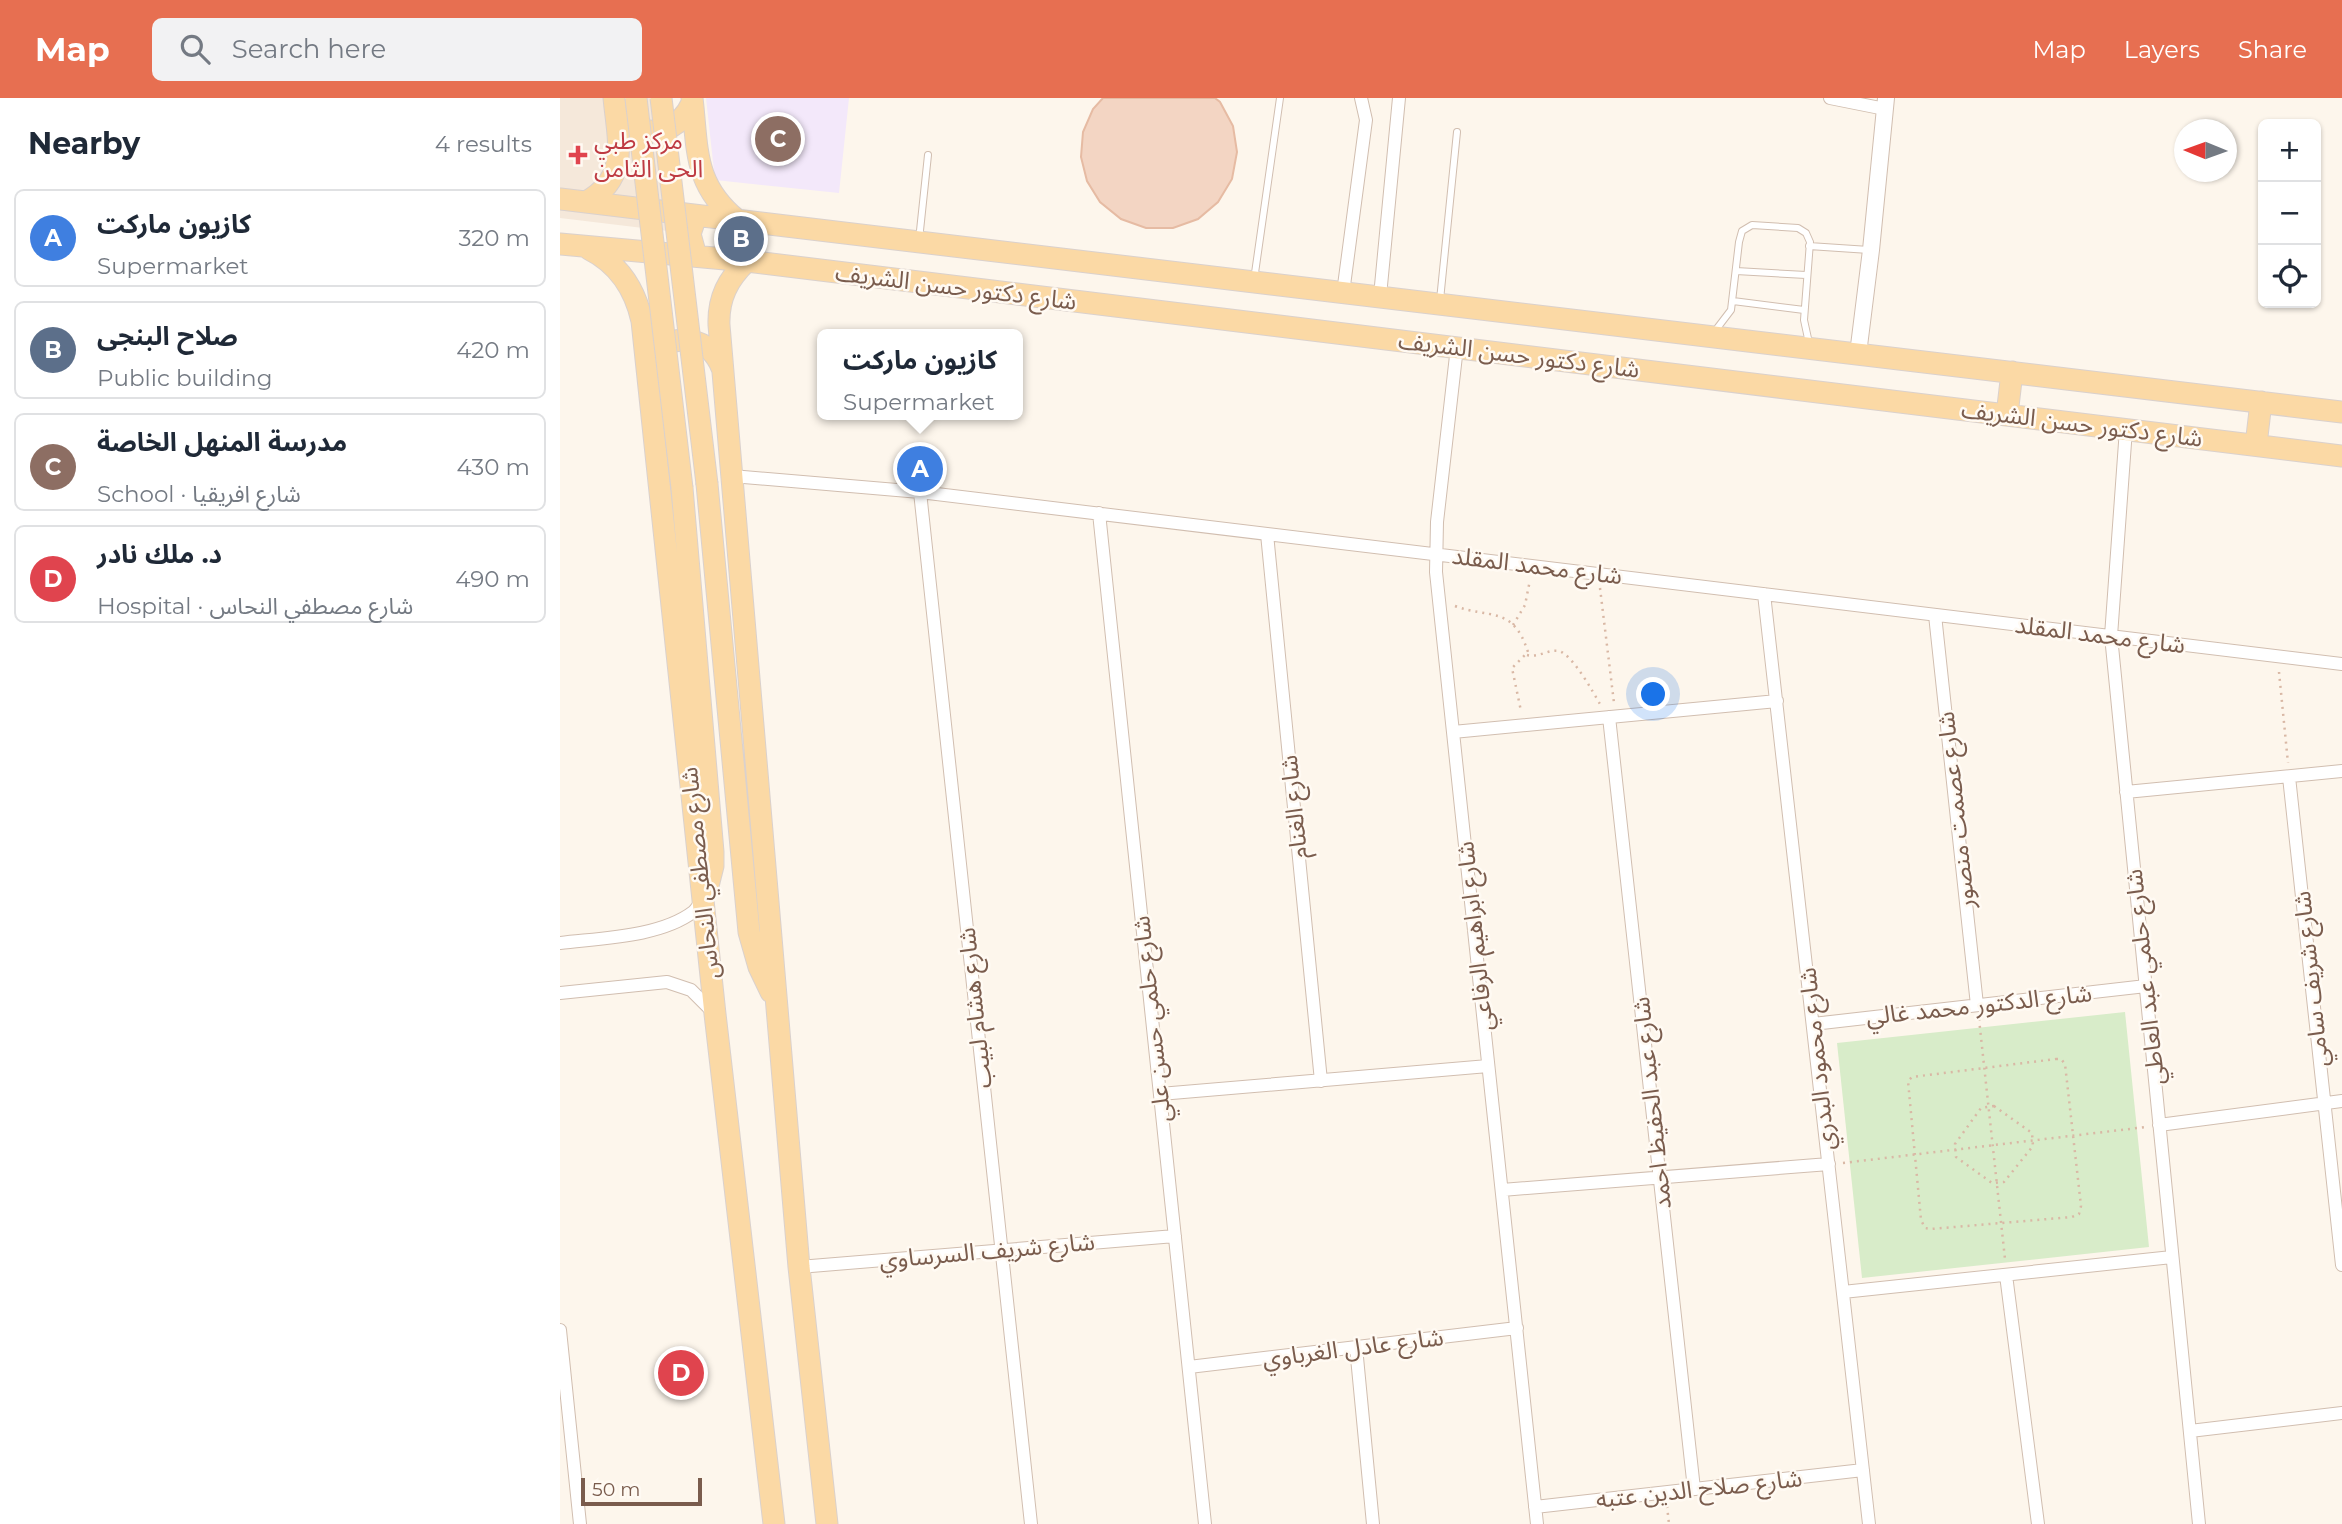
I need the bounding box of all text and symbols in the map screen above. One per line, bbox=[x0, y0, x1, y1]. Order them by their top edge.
search box bbox=[152, 18, 642, 81]
text: Map bbox=[35, 29, 110, 69]
icon: search bbox=[176, 30, 214, 68]
text: Search here bbox=[232, 33, 386, 65]
text: Map bbox=[2032, 35, 2086, 64]
text: Layers bbox=[2124, 35, 2200, 64]
text: Share bbox=[2238, 35, 2307, 64]
pin: C bbox=[755, 113, 801, 165]
north arrow bbox=[2174, 119, 2237, 182]
map controls bbox=[2258, 119, 2321, 308]
button: + bbox=[2258, 119, 2321, 182]
text: Nearby bbox=[28, 125, 140, 162]
place label: مركز طبي الحى الثامن bbox=[594, 126, 703, 183]
text: 4 results bbox=[435, 130, 532, 158]
marker: مركز طبي الحى الثامن bbox=[568, 145, 588, 165]
button: − bbox=[2258, 182, 2321, 245]
text: كازيون ماركت bbox=[97, 208, 251, 240]
pin: B bbox=[718, 213, 764, 265]
text: A bbox=[44, 224, 62, 252]
text: 320 m bbox=[458, 224, 530, 252]
button: locate bbox=[2258, 245, 2321, 308]
text: Supermarket bbox=[97, 252, 249, 280]
street label: شارع دكتور حسن الشريف bbox=[833, 257, 1078, 319]
text: صلاح البنجى bbox=[97, 320, 238, 352]
street label: شارع دكتور حسن الشريف bbox=[1396, 325, 1641, 387]
popup bbox=[817, 329, 1023, 420]
text: B bbox=[44, 336, 62, 364]
text: 420 m bbox=[456, 336, 530, 364]
text: كازيون ماركت bbox=[843, 344, 997, 376]
text: Public building bbox=[97, 364, 272, 392]
text: Supermarket bbox=[843, 388, 995, 416]
street label: شارع دكتور حسن الشريف bbox=[1959, 394, 2204, 456]
text: مدرسة المنهل الخاصة bbox=[97, 426, 347, 458]
pin: A bbox=[897, 443, 943, 495]
text: C bbox=[45, 453, 61, 481]
text: 430 m bbox=[457, 453, 530, 481]
text: School · شارع افريقيا bbox=[97, 480, 301, 508]
text: د. ملك نادر bbox=[97, 538, 222, 570]
street label: شارع محمد المقلد bbox=[1450, 541, 1624, 593]
text: D bbox=[44, 565, 63, 593]
text: 490 m bbox=[455, 565, 530, 593]
text: Hospital · شارع مصطفي النحاس bbox=[97, 592, 413, 620]
street label: شارع محمد المقلد bbox=[2013, 610, 2187, 662]
your location bbox=[1636, 677, 1670, 711]
street label: شارع عصمت منصور bbox=[1931, 710, 1983, 911]
street label: شارع الغنام bbox=[1274, 753, 1317, 860]
street label: شارع مصطفي النحاس bbox=[674, 765, 730, 980]
street label: شارع ابراهيم الرفاعي bbox=[1450, 839, 1503, 1032]
street label: شارع حلمي عبد العاطي bbox=[2119, 867, 2175, 1086]
street label: شارع شريف سامي bbox=[2287, 889, 2339, 1068]
street label: شارع حلمي حسن علي bbox=[1126, 914, 1181, 1124]
street label: شارع هشام لبيب bbox=[952, 926, 1001, 1090]
street label: شارع محمود البدري bbox=[1792, 966, 1845, 1152]
street label: شارع الدكتور محمد غالي bbox=[1865, 978, 2094, 1035]
street label: شارع عبد الحفيظ احمد bbox=[1626, 995, 1680, 1211]
street label: شارع شريف السرساوي bbox=[878, 1227, 1096, 1279]
street label: شارع عادل الغرباوي bbox=[1261, 1322, 1446, 1378]
pin: D bbox=[658, 1347, 704, 1399]
street label: شارع صلاح الدين عتبه bbox=[1594, 1463, 1804, 1517]
scale bar bbox=[581, 1475, 702, 1507]
text: 50 m bbox=[592, 1478, 640, 1501]

